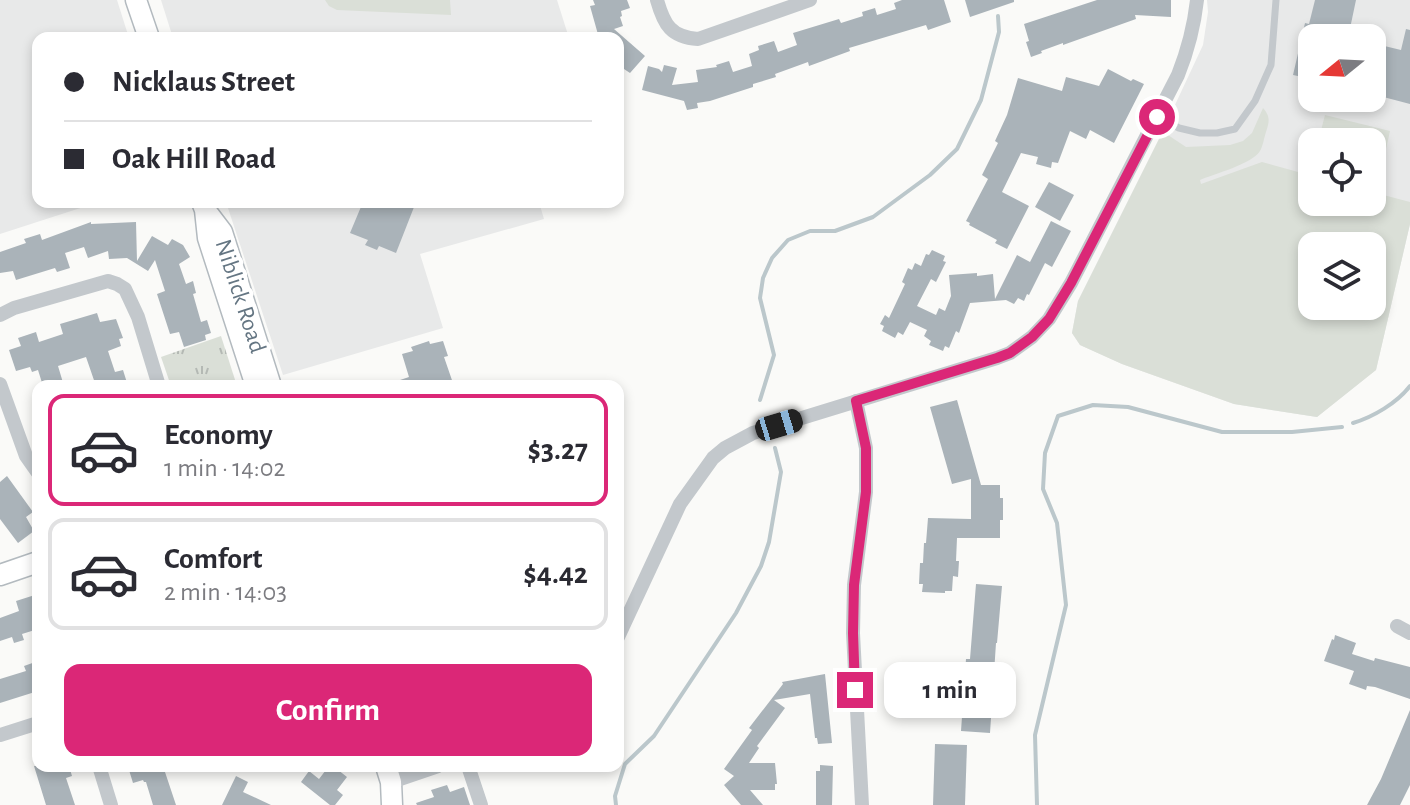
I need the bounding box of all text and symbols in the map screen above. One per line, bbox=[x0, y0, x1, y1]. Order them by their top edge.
north arrow bbox=[1298, 24, 1386, 112]
map controls bbox=[1298, 24, 1386, 320]
text: Nicklaus Street bbox=[112, 67, 295, 97]
route start bbox=[1139, 99, 1175, 135]
button: locate bbox=[1298, 128, 1386, 216]
text: Oak Hill Road bbox=[112, 144, 276, 174]
button: layers bbox=[1298, 232, 1386, 320]
street label: Niblick Road bbox=[210, 236, 270, 356]
car bbox=[753, 407, 805, 443]
icon: car bbox=[68, 414, 140, 486]
text: Economy bbox=[164, 420, 273, 450]
text: $3.27 bbox=[528, 435, 588, 465]
text: 1 min · 14:02 bbox=[164, 455, 285, 481]
icon: car bbox=[68, 538, 140, 610]
text: Comfort bbox=[164, 544, 263, 574]
text: $4.42 bbox=[523, 559, 588, 589]
text: 2 min · 14:03 bbox=[164, 579, 287, 605]
callout: 1 min bbox=[883, 662, 1015, 718]
button: Confirm bbox=[64, 664, 592, 756]
route end bbox=[837, 672, 873, 708]
text: 1 min bbox=[923, 677, 977, 703]

